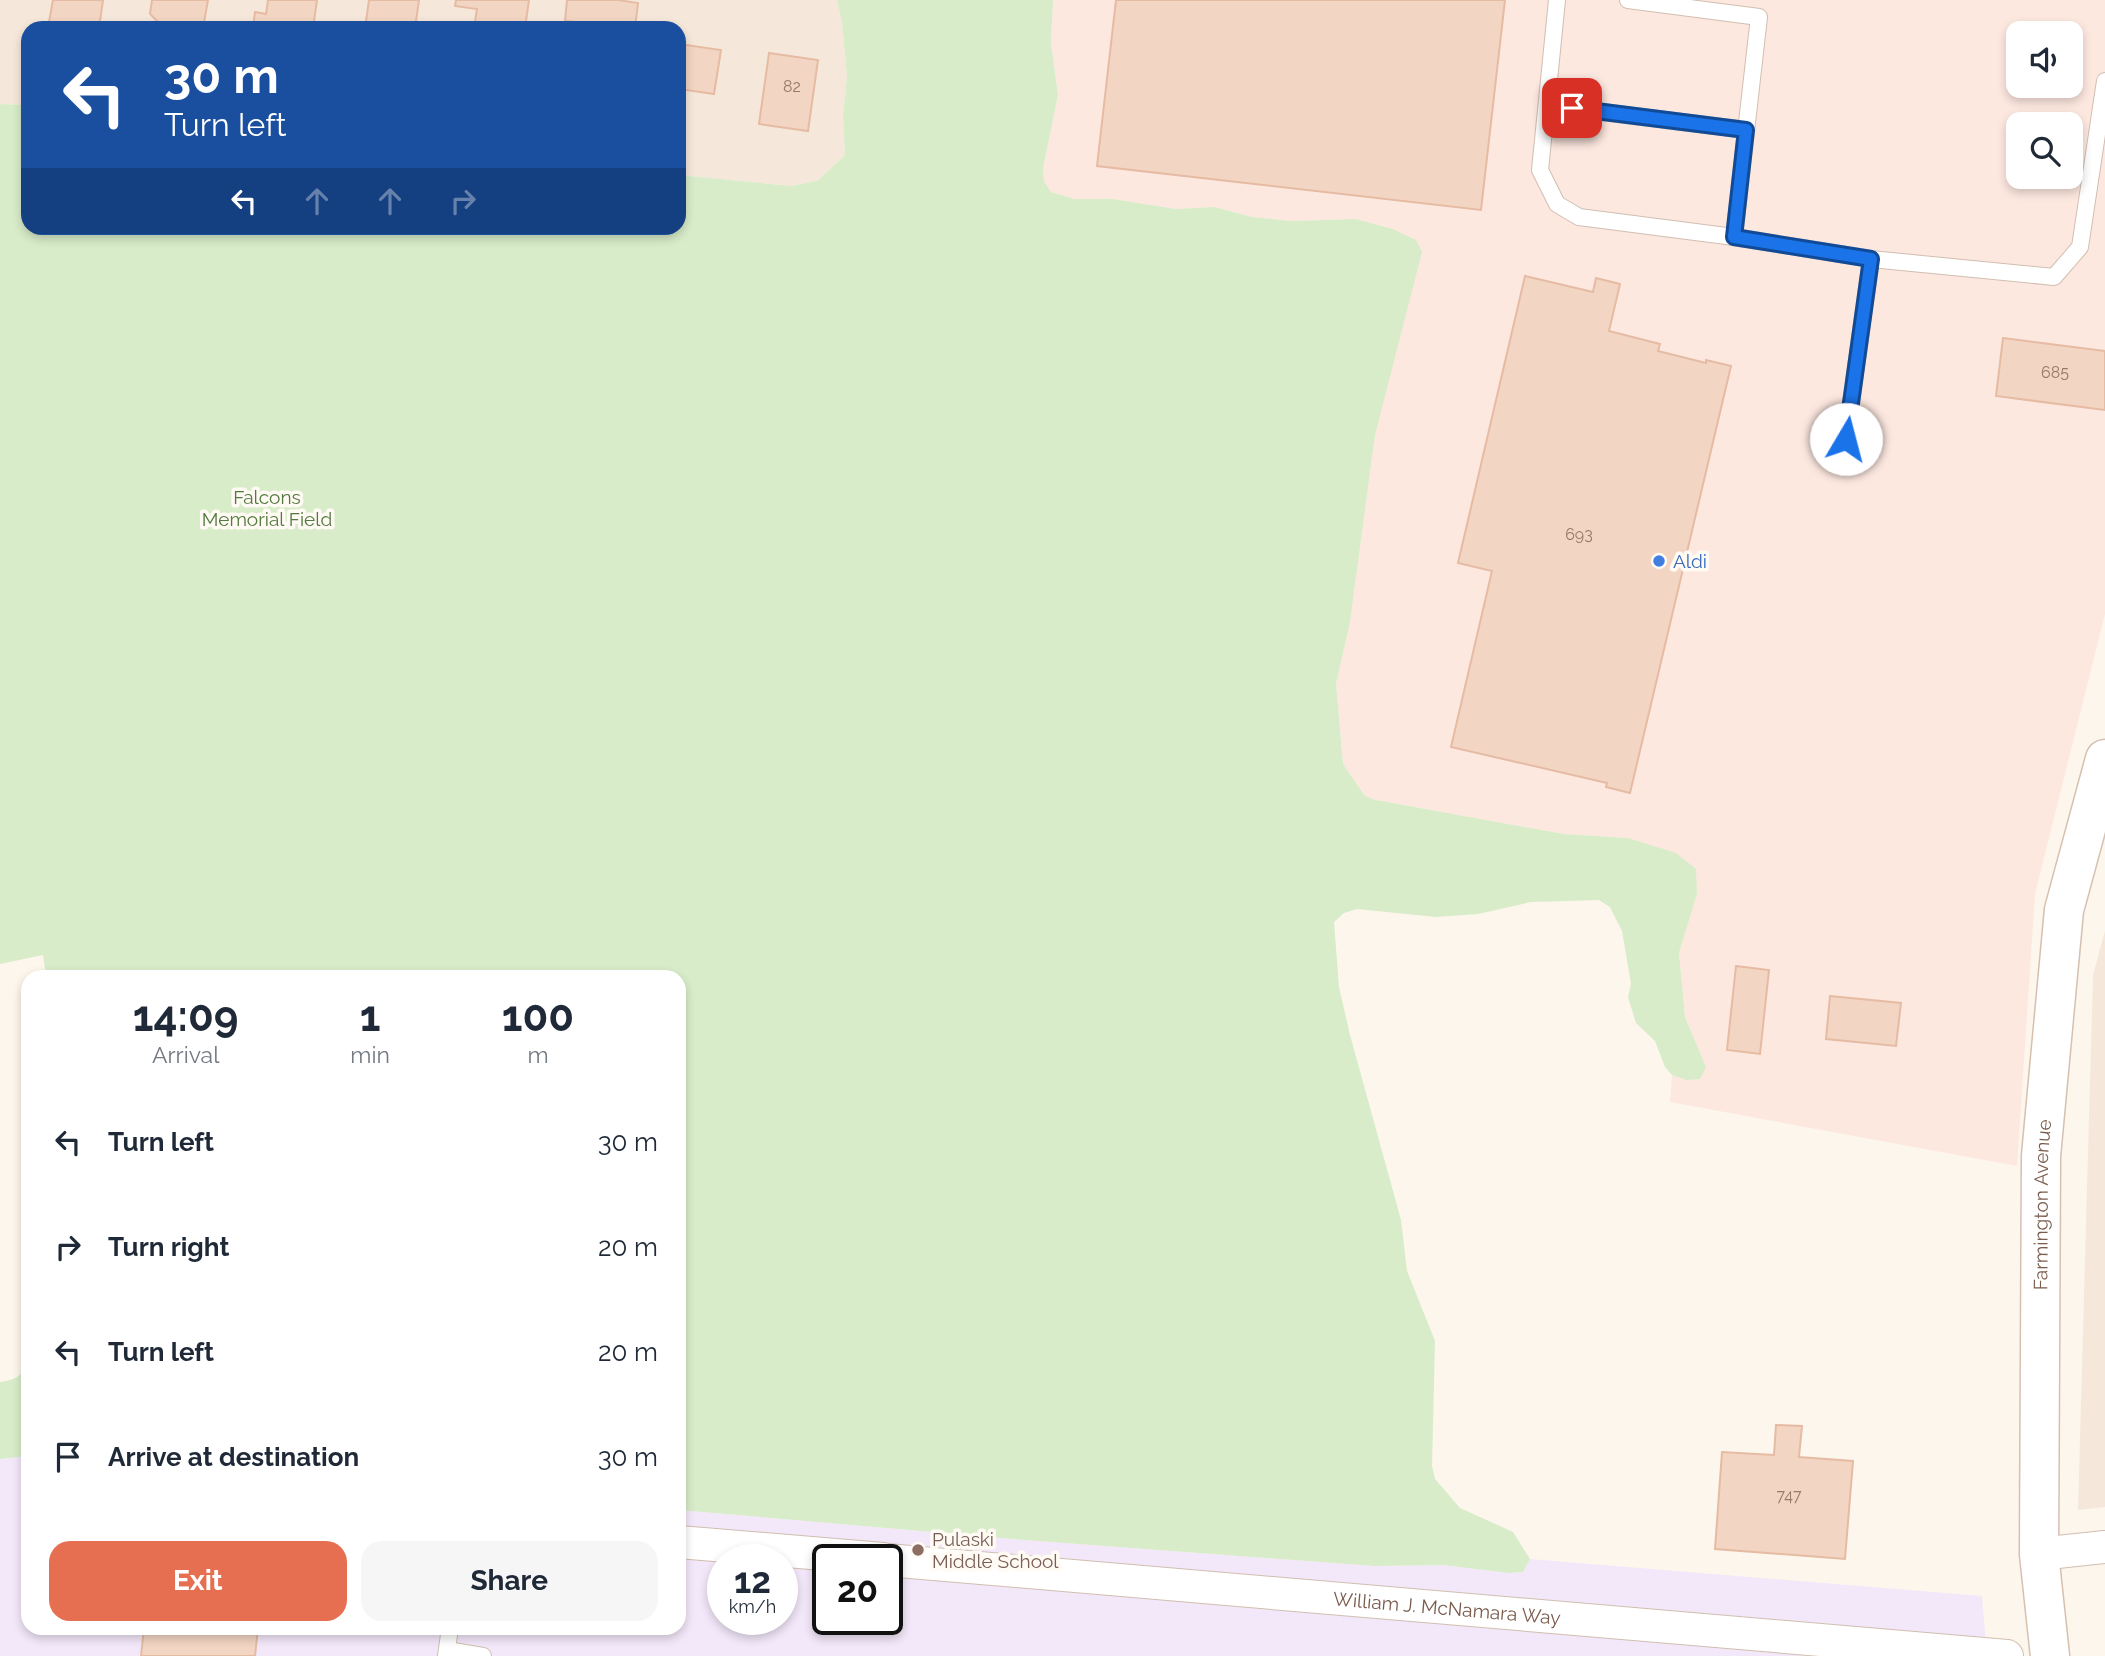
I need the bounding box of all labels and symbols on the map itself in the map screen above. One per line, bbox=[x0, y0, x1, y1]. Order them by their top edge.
house number: 82 bbox=[783, 77, 801, 96]
pin bbox=[1542, 78, 1602, 138]
house number: 685 bbox=[2041, 363, 2069, 382]
position arrow bbox=[1809, 402, 1883, 476]
park label: Falcons Memorial Field bbox=[202, 486, 332, 530]
house number: 693 bbox=[1565, 525, 1593, 544]
place label: Aldi bbox=[1673, 550, 1707, 572]
marker: Aldi bbox=[1651, 553, 1667, 569]
street label: Farmington Avenue bbox=[2029, 1118, 2055, 1290]
house number: 747 bbox=[1777, 1486, 1802, 1505]
place label: Pulaski Middle School bbox=[932, 1528, 1059, 1572]
marker: Pulaski Middle School bbox=[910, 1542, 926, 1558]
speed limit sign: 20 bbox=[812, 1544, 903, 1635]
street label: William J. McNamara Way bbox=[1332, 1587, 1562, 1629]

